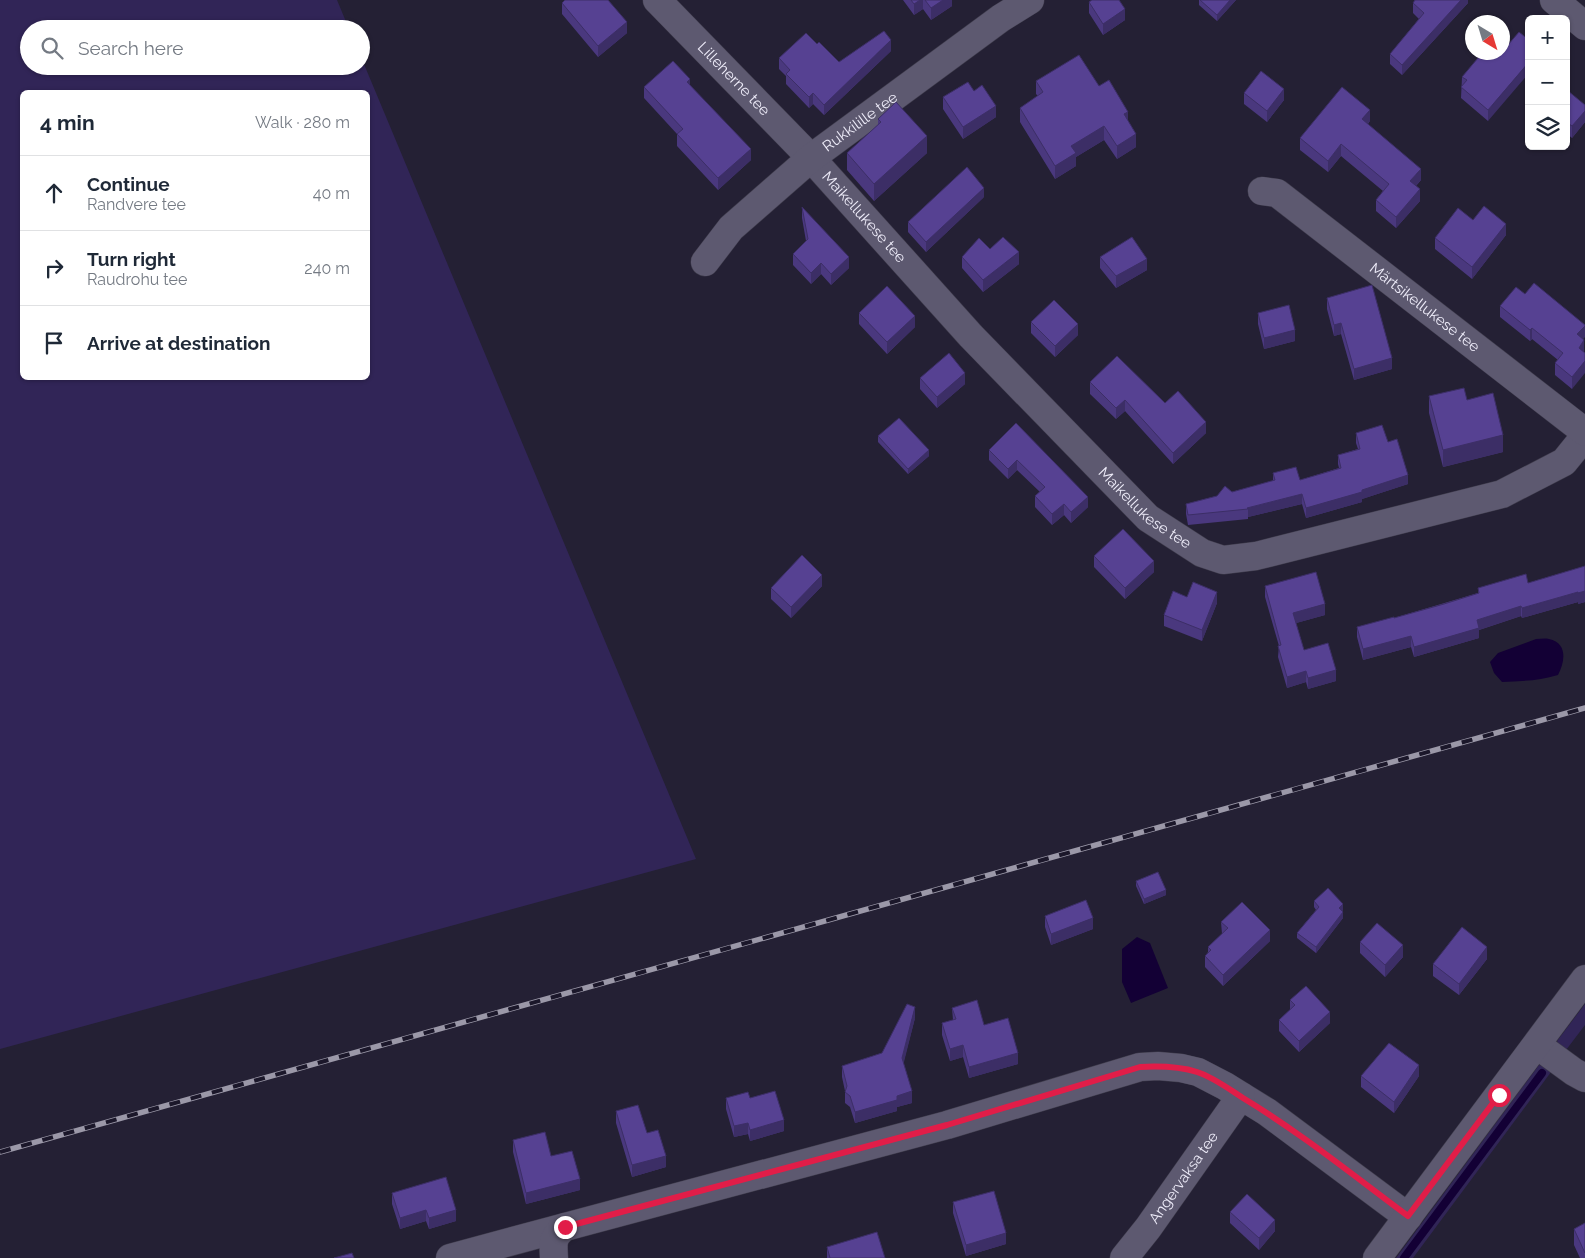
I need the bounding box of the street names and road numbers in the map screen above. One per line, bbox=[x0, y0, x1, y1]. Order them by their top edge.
street label: Lilleherne tee bbox=[694, 38, 774, 119]
street label: Rukkilille tee bbox=[819, 88, 901, 155]
street label: Maikellukese tee bbox=[818, 168, 910, 267]
street label: Märtsikellukese tee bbox=[1366, 259, 1483, 356]
street label: Maikellukese tee bbox=[1095, 464, 1195, 553]
street label: Angervaksa tee bbox=[1145, 1128, 1222, 1227]

